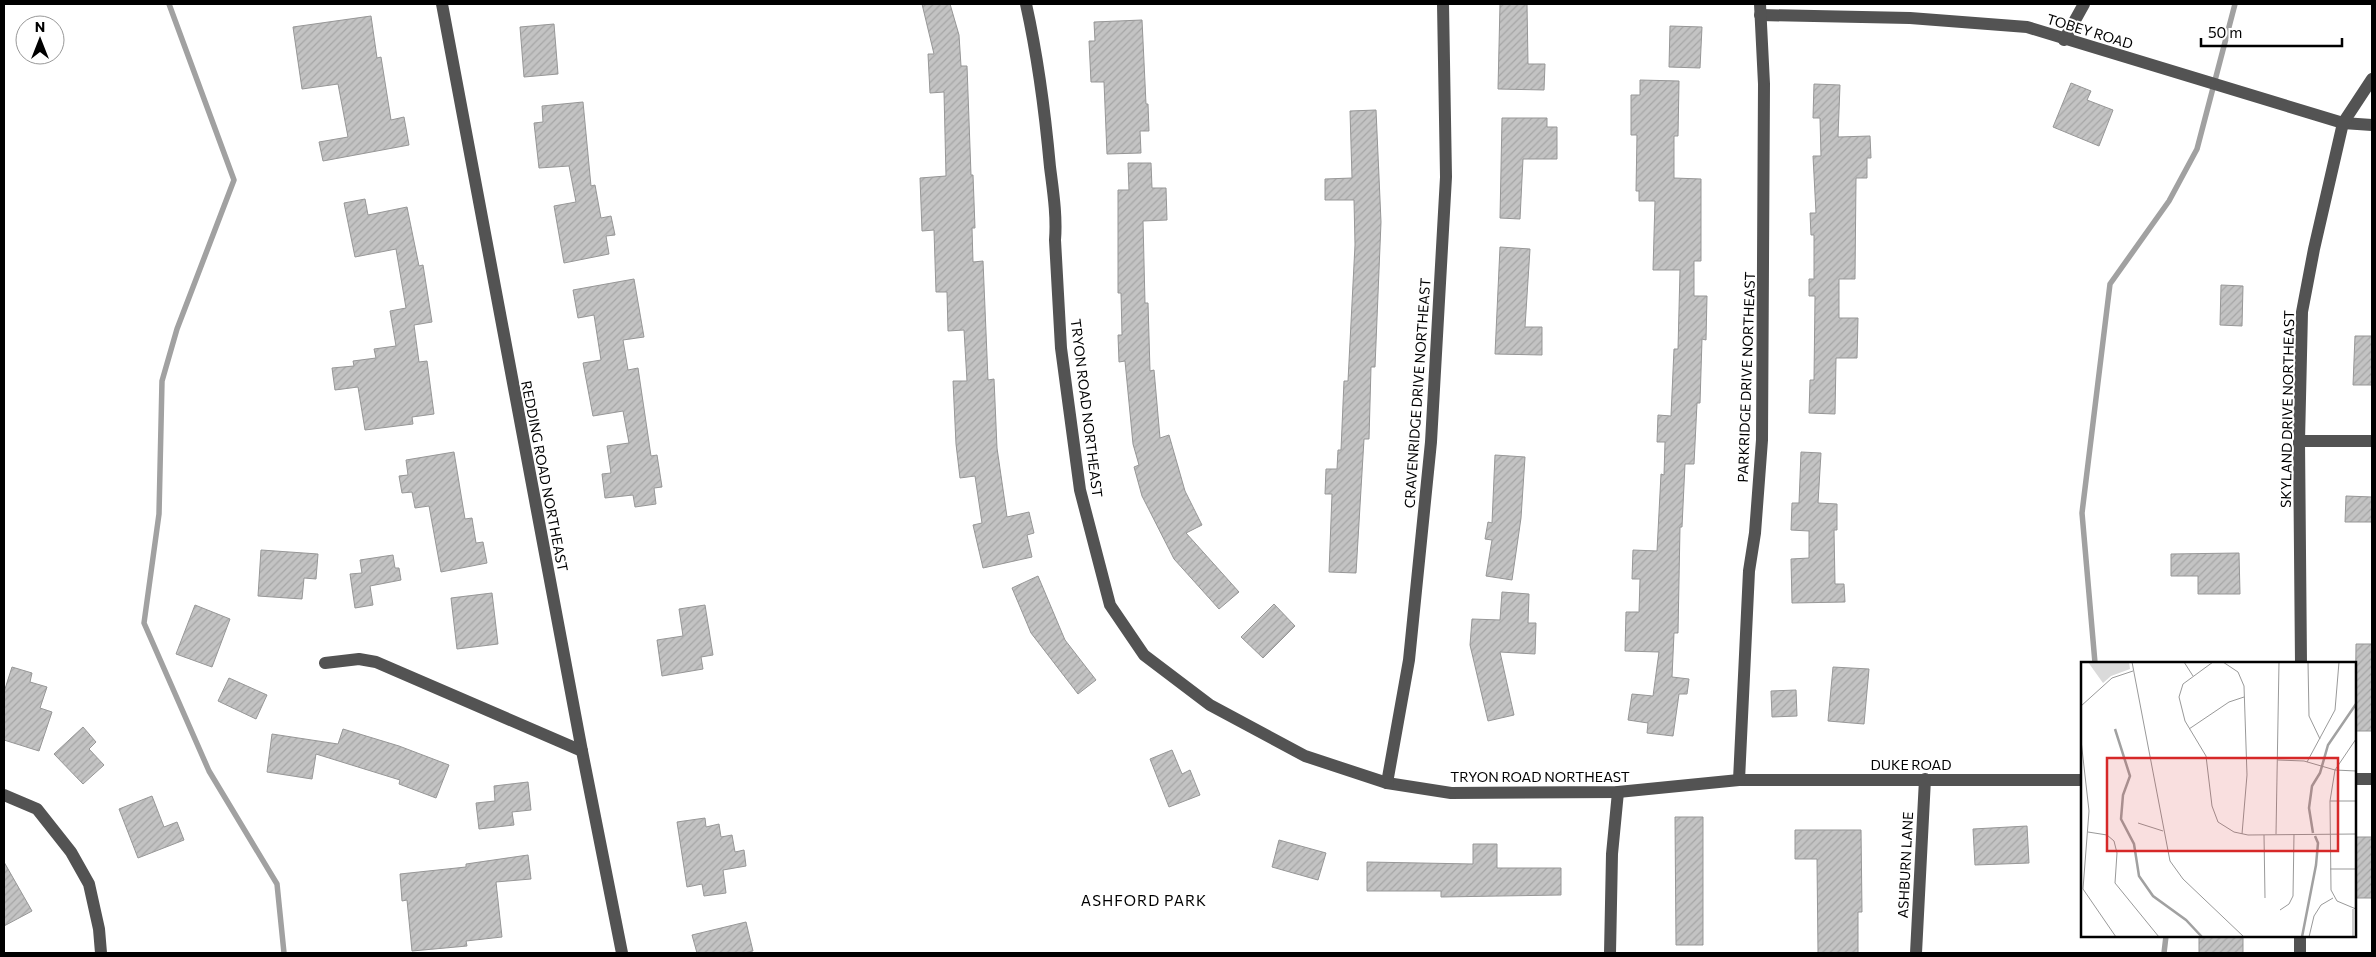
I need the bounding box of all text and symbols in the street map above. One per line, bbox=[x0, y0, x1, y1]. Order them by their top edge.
street label: TOBEY ROAD bbox=[2045, 10, 2135, 52]
north arrow bbox=[15, 15, 65, 65]
scale bar bbox=[2201, 15, 2342, 47]
text: N bbox=[35, 18, 45, 35]
text: 50 m bbox=[2208, 23, 2242, 41]
street label: PARKRIDGE DRIVE NORTHEAST bbox=[1734, 271, 1758, 483]
street label: CRAVENRIDGE DRIVE NORTHEAST bbox=[1400, 277, 1434, 509]
street label: SKYLAND DRIVE NORTHEAST bbox=[2277, 310, 2297, 508]
street label: TRYON ROAD NORTHEAST bbox=[1068, 318, 1106, 498]
street label: REDDING ROAD NORTHEAST bbox=[518, 379, 572, 573]
inset map bbox=[2081, 662, 2356, 937]
street label: DUKE ROAD bbox=[1870, 756, 1952, 773]
street label: TRYON ROAD NORTHEAST bbox=[1450, 768, 1630, 785]
street label: ASHBURN LANE bbox=[1894, 811, 1916, 919]
district label: ASHFORD PARK bbox=[1081, 891, 1207, 909]

